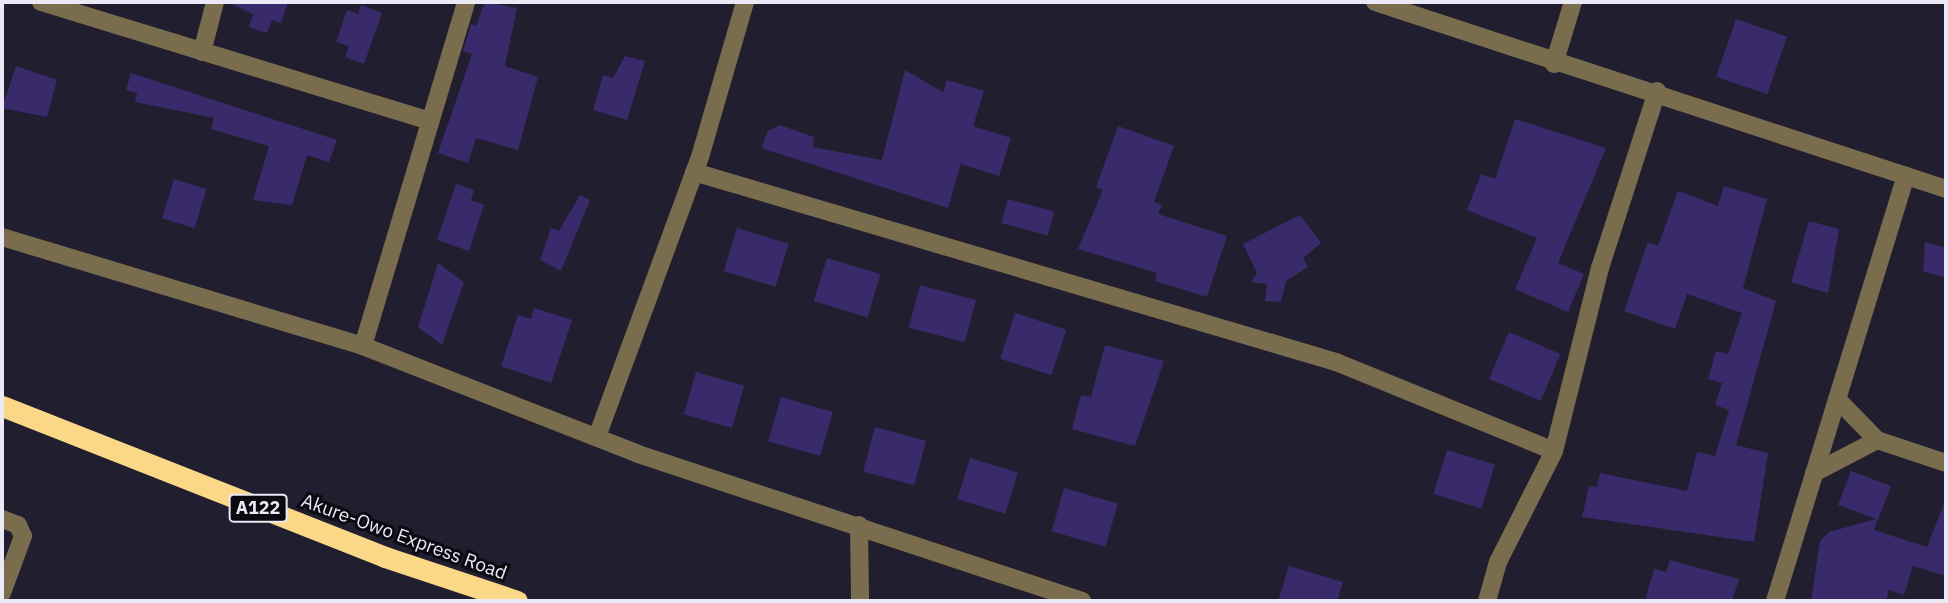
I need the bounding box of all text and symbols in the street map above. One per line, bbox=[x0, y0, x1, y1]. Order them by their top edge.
street label: Akure-Owo Express Road bbox=[298, 489, 510, 585]
road number: A122 bbox=[228, 494, 288, 522]

